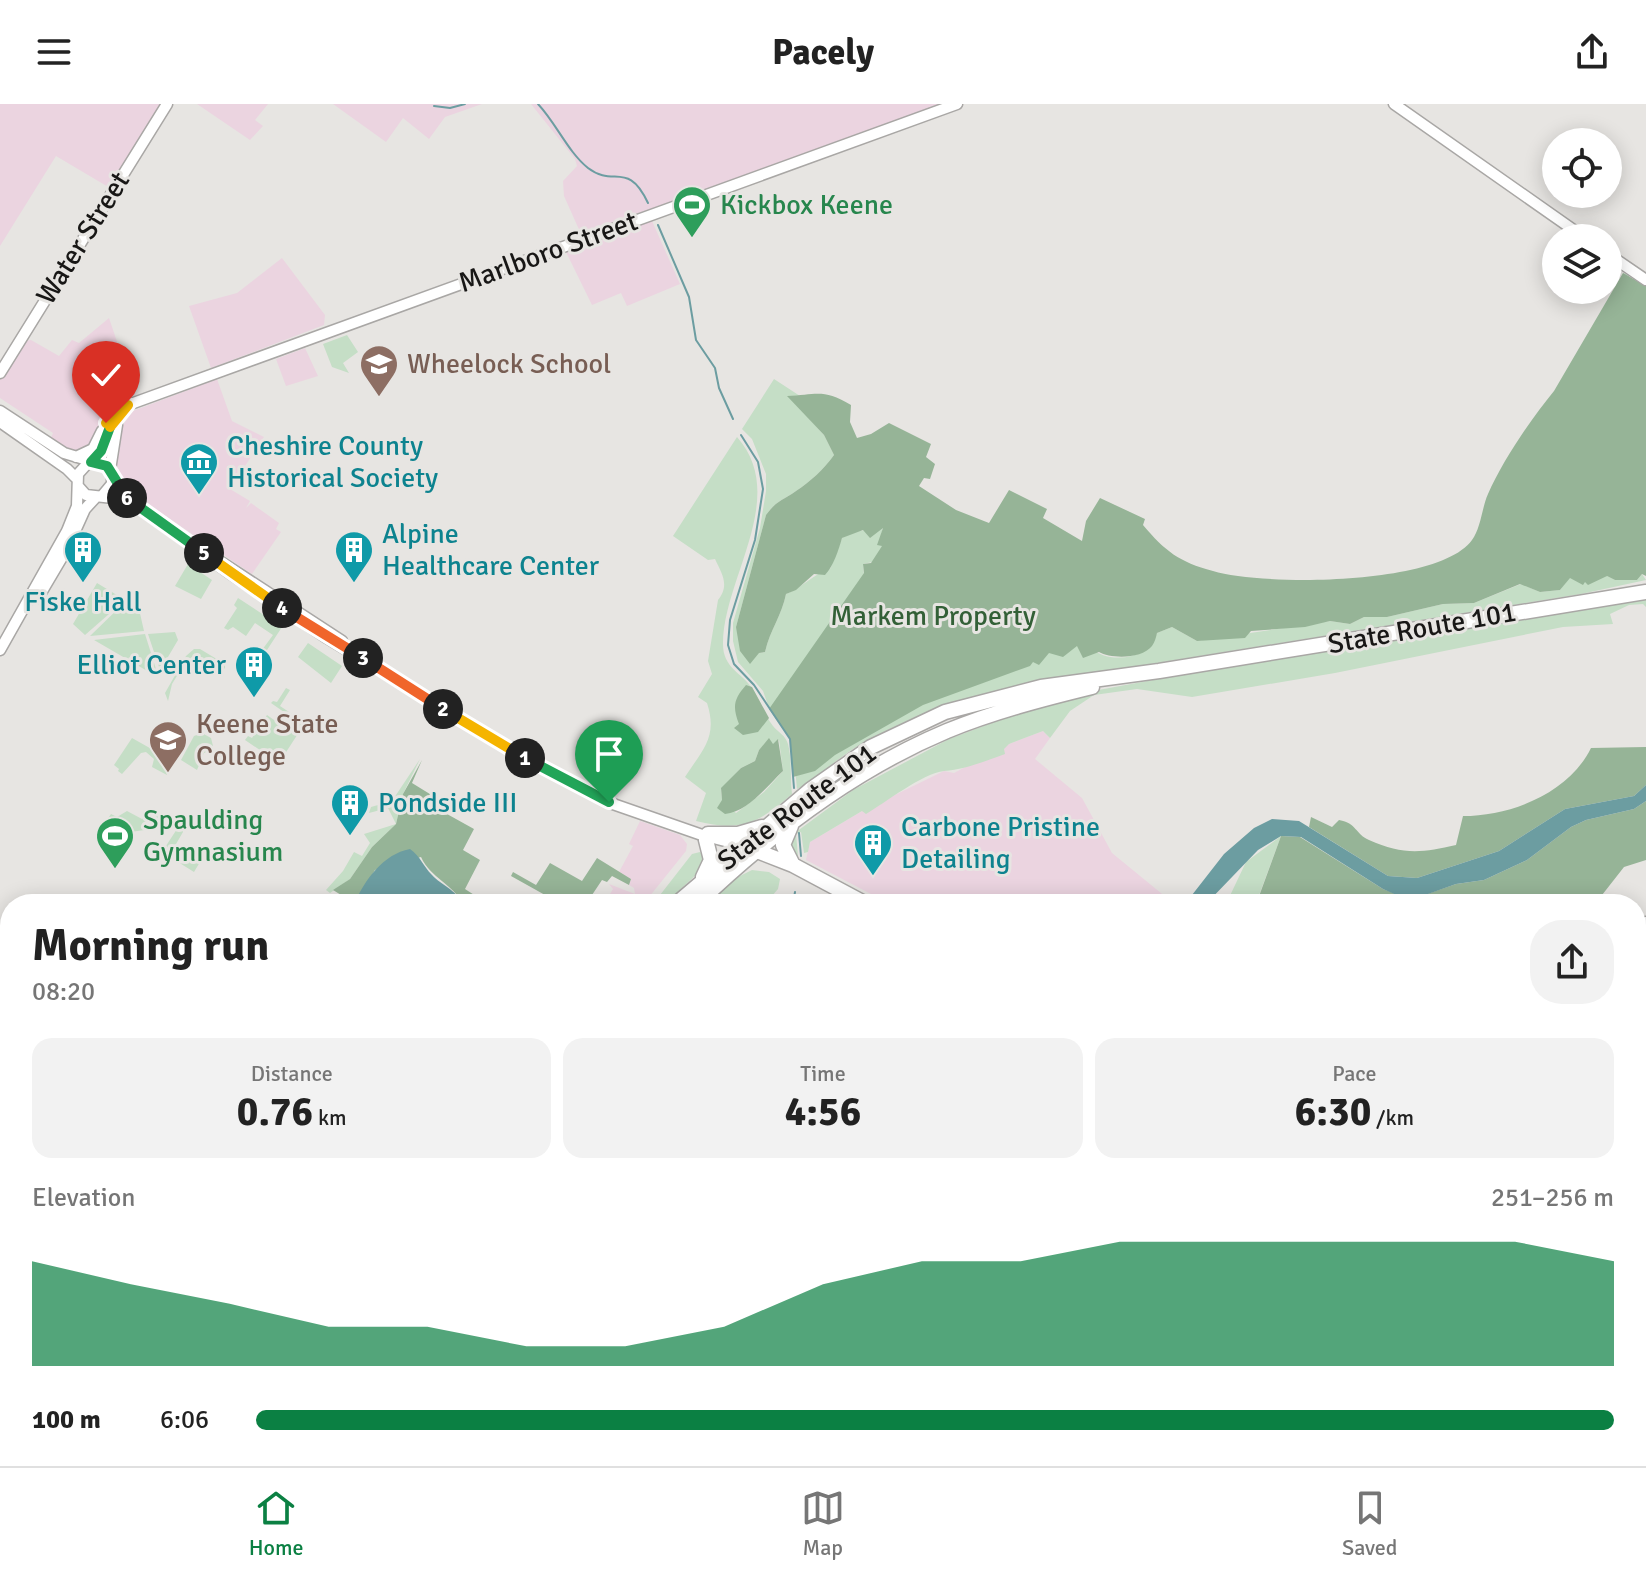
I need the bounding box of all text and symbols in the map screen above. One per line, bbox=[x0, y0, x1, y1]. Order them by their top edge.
icon: menu bbox=[32, 30, 76, 74]
text: Pacely bbox=[772, 30, 874, 75]
icon: share bbox=[1570, 30, 1614, 74]
map controls bbox=[1542, 128, 1622, 304]
button: locate bbox=[1542, 128, 1622, 208]
street label: Water Street bbox=[29, 165, 137, 310]
sports icon: Kickbox Keene bbox=[671, 184, 713, 239]
place label: Kickbox Keene bbox=[720, 188, 893, 222]
street label: Marlboro Street bbox=[454, 204, 642, 300]
button: layers bbox=[1542, 224, 1622, 304]
pin bbox=[72, 341, 140, 423]
school or university icon: Wheelock School bbox=[358, 343, 400, 398]
place label: Wheelock School bbox=[407, 347, 611, 381]
icon: check bbox=[84, 353, 128, 397]
place label: Cheshire County Historical Society bbox=[227, 429, 438, 495]
museum icon: Cheshire County Historical Society bbox=[178, 441, 220, 496]
pin: 6 bbox=[107, 478, 147, 518]
text: 6 bbox=[121, 484, 133, 511]
place label: Alpine Healthcare Center bbox=[382, 517, 600, 583]
building icon: Fiske Hall bbox=[62, 529, 104, 584]
building icon: Alpine Healthcare Center bbox=[333, 529, 375, 584]
pin: 5 bbox=[184, 533, 224, 573]
text: 5 bbox=[198, 539, 210, 566]
place label: Fiske Hall bbox=[24, 585, 142, 619]
pin: 4 bbox=[262, 588, 302, 628]
text: 4 bbox=[276, 594, 288, 621]
street label: State Route 101 bbox=[1325, 595, 1519, 661]
park label: Markem Property bbox=[830, 599, 1036, 633]
pin: 3 bbox=[343, 638, 383, 678]
building icon: Elliot Center bbox=[233, 644, 275, 699]
text: 3 bbox=[357, 644, 369, 671]
place label: Elliot Center bbox=[76, 648, 227, 682]
pin: 2 bbox=[423, 689, 463, 729]
text: 2 bbox=[437, 695, 449, 722]
place label: Keene State College bbox=[196, 707, 339, 773]
school or university icon: Keene State College bbox=[147, 719, 189, 774]
pin bbox=[575, 720, 643, 802]
icon: arrive bbox=[587, 732, 631, 776]
street label: State Route 101 bbox=[711, 736, 883, 878]
pin: 1 bbox=[505, 738, 545, 778]
text: 1 bbox=[519, 744, 531, 771]
building icon: Pondside III bbox=[329, 782, 371, 837]
place label: Pondside III bbox=[378, 786, 517, 820]
place label: Spaulding Gymnasium bbox=[143, 803, 283, 869]
place label: Carbone Pristine Detailing bbox=[901, 810, 1100, 876]
sports icon: Spaulding Gymnasium bbox=[94, 815, 136, 870]
building icon: Carbone Pristine Detailing bbox=[852, 822, 894, 877]
text: Morning run bbox=[32, 919, 269, 973]
button: share bbox=[1530, 920, 1614, 1004]
text: 08:20 bbox=[32, 976, 95, 1008]
text: Distance bbox=[251, 1060, 333, 1087]
text: Time bbox=[800, 1060, 846, 1087]
text: Pace bbox=[1332, 1060, 1376, 1087]
text: 0.76 bbox=[237, 1087, 313, 1137]
text: 4:56 bbox=[785, 1087, 861, 1137]
text: 6:30 bbox=[1295, 1087, 1371, 1137]
text: km bbox=[313, 1104, 347, 1131]
text: /km bbox=[1371, 1104, 1414, 1131]
text: Elevation bbox=[32, 1182, 136, 1214]
text: 251–256 m bbox=[1491, 1182, 1614, 1214]
text: 100 m bbox=[32, 1404, 101, 1436]
text: 6:06 bbox=[160, 1404, 209, 1436]
tab: Home bbox=[249, 1486, 303, 1561]
tab: Map bbox=[801, 1486, 845, 1561]
tab: Saved bbox=[1342, 1486, 1397, 1561]

